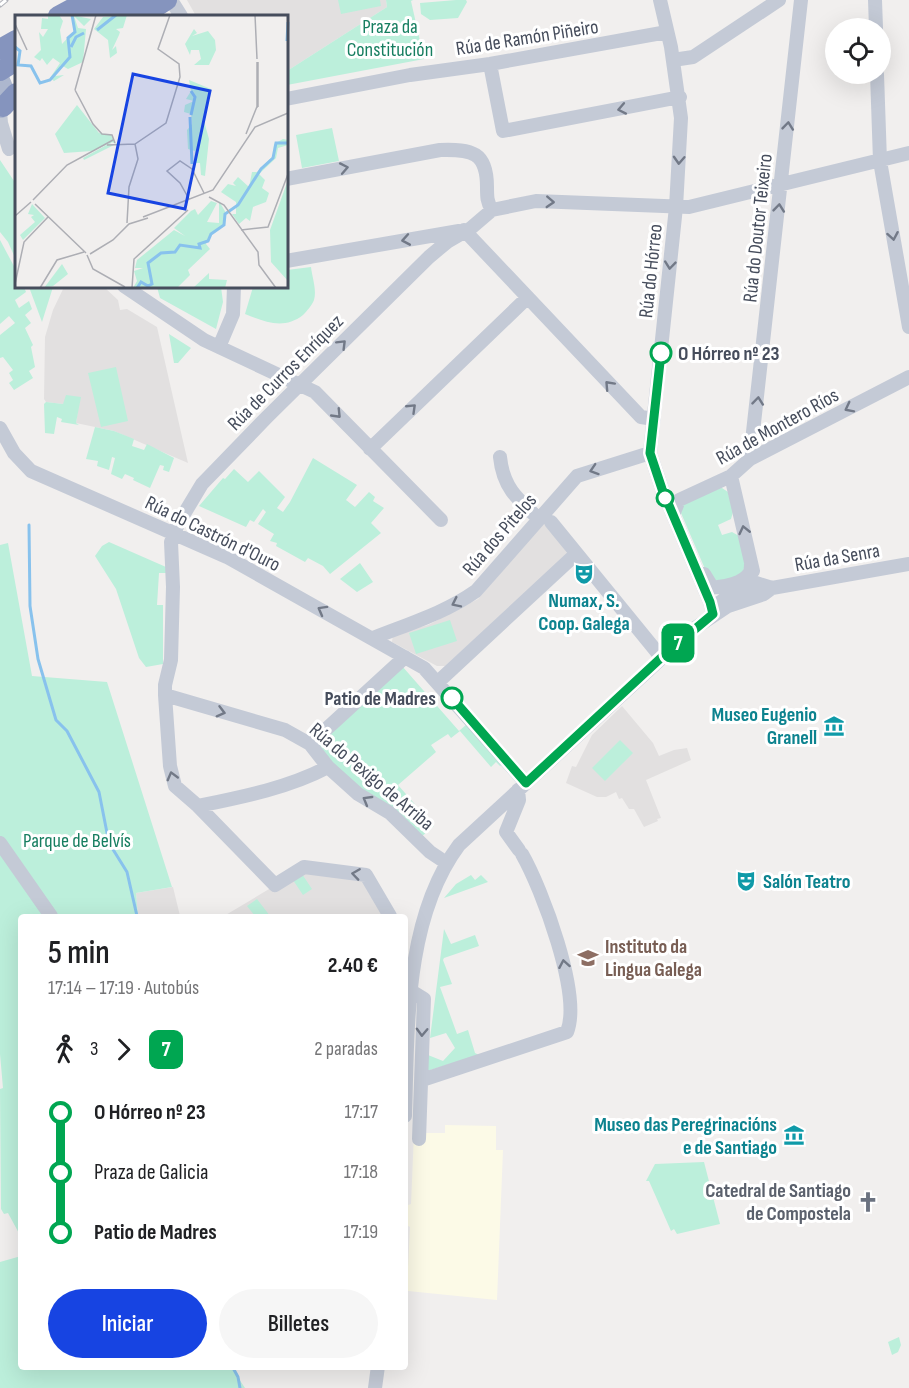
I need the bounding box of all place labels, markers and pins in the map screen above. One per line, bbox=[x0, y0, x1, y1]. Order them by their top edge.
marker: O Hórreo nº 23 bbox=[650, 342, 672, 364]
place label: O Hórreo nº 23 bbox=[678, 342, 780, 366]
unlabelled marker bbox=[656, 489, 674, 507]
theatre icon: Numax, S. Coop. Galega bbox=[572, 562, 596, 586]
place label: Numax, S. Coop. Galega bbox=[538, 589, 630, 636]
place label: Patio de Madres bbox=[324, 687, 436, 711]
marker: Patio de Madres bbox=[441, 687, 463, 709]
place label: Museo Eugenio Granell bbox=[712, 703, 817, 750]
museum icon: Museo Eugenio Granell bbox=[822, 714, 846, 738]
theatre icon: Salón Teatro bbox=[734, 869, 758, 893]
place label: Salón Teatro bbox=[763, 870, 851, 894]
place label: Instituto da Lingua Galega bbox=[605, 935, 702, 982]
school or university icon: Instituto da Lingua Galega bbox=[576, 946, 600, 970]
place label: Museo das Peregrinacións e de Santiago bbox=[594, 1113, 777, 1160]
museum icon: Museo das Peregrinacións e de Santiago bbox=[782, 1123, 806, 1147]
place label: Catedral de Santiago de Compostela bbox=[705, 1179, 851, 1226]
church icon: Catedral de Santiago de Compostela bbox=[856, 1190, 880, 1214]

